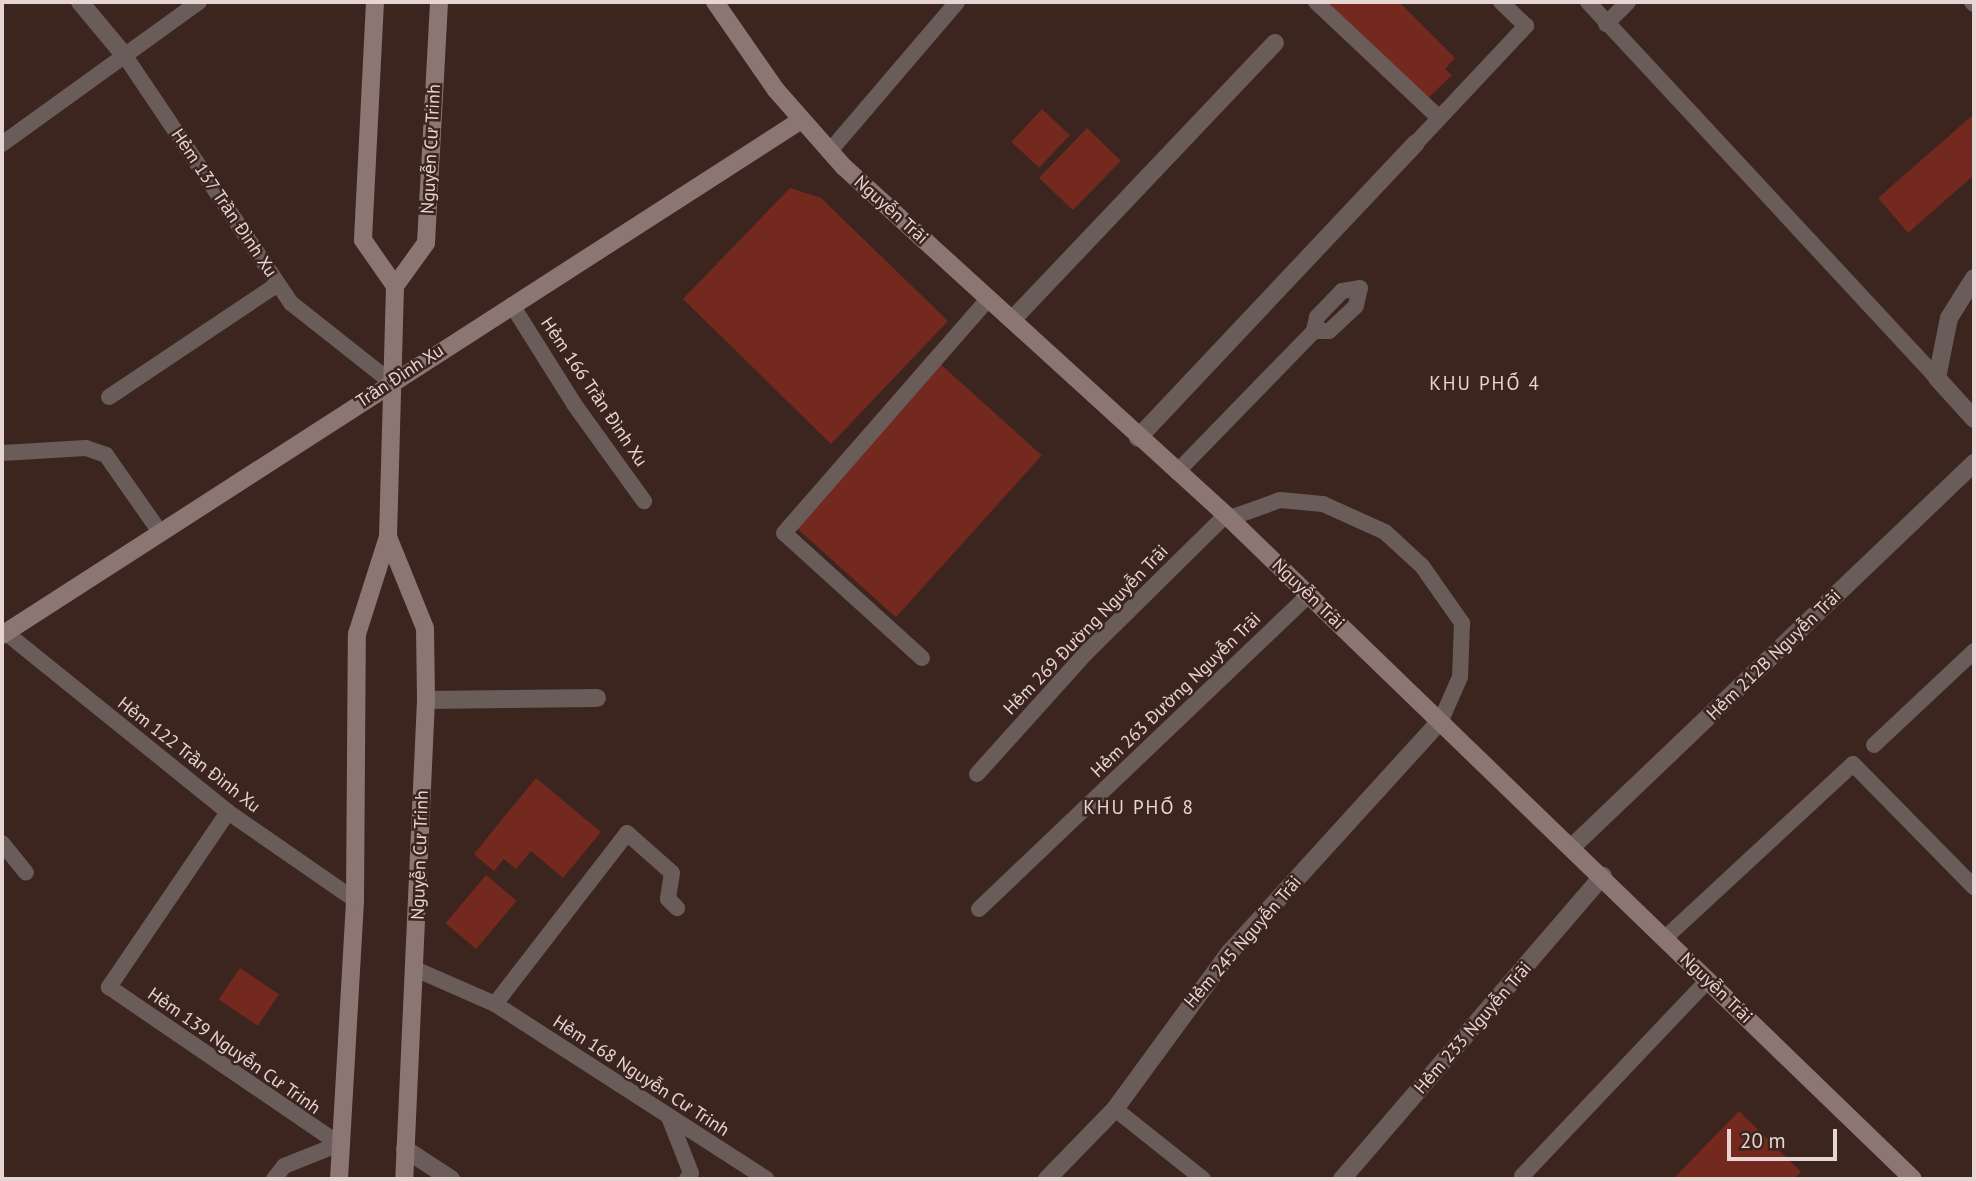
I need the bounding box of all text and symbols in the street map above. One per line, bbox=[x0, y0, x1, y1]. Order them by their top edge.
street label: Nguyễn Cư Trinh bbox=[417, 83, 445, 215]
street label: Hẻm 137 Trần Ðình Xu bbox=[166, 124, 282, 282]
street label: Nguyễn Trãi bbox=[849, 171, 933, 249]
street label: Hẻm 166 Trần Đình Xu bbox=[536, 313, 652, 471]
street label: Trần Ðình Xu bbox=[352, 340, 448, 412]
district label: KHU PHỐ 4 bbox=[1430, 373, 1540, 395]
street label: Hẻm 269 Đường Nguyễn Trãi bbox=[999, 540, 1173, 720]
street label: Nguyễn Trãi bbox=[1267, 554, 1349, 634]
street label: Hẻm 212B Nguyễn Trãi bbox=[1702, 585, 1846, 725]
street label: Hẻm 263 Đường Nguyễn Trãi bbox=[1086, 608, 1266, 782]
street label: Hẻm 122 Trần Ðình Xu bbox=[113, 692, 265, 818]
street label: Nguyễn Cư Trinh bbox=[407, 789, 433, 921]
district label: KHU PHỐ 8 bbox=[1084, 797, 1194, 819]
street label: Hẻm 245 Nguyễn Trãi bbox=[1180, 871, 1306, 1013]
street label: Nguyễn Trãi bbox=[1675, 948, 1757, 1028]
street label: Hẻm 233 Nguyễn Trãi bbox=[1410, 957, 1536, 1099]
street label: Hẻm 139 Nguyễn Cư Trinh bbox=[143, 983, 325, 1119]
street label: Hẻm 168 Nguyễn Cư Trinh bbox=[549, 1011, 733, 1141]
scale bar bbox=[1731, 1114, 1841, 1158]
text: 20 m bbox=[1740, 1127, 1786, 1154]

